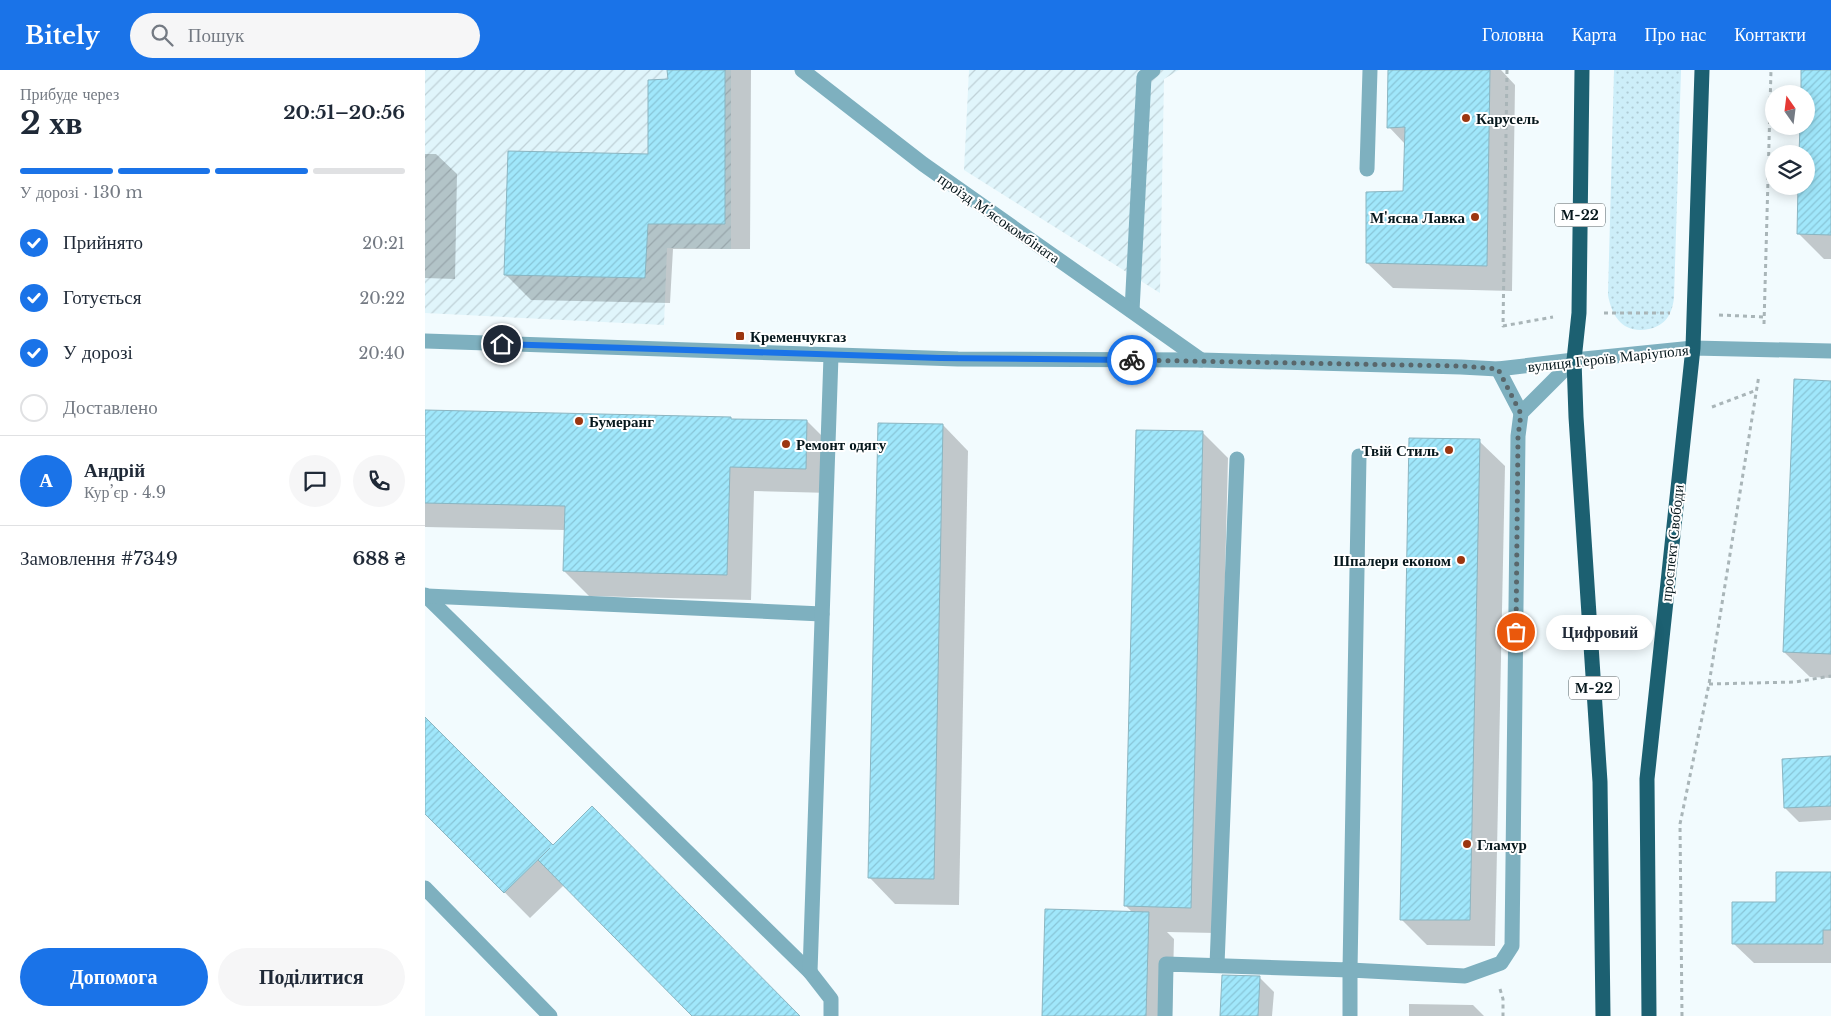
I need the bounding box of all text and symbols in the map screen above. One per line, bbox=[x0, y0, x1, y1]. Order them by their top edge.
search box bbox=[130, 13, 480, 58]
text: Bitely bbox=[25, 21, 100, 50]
icon: search bbox=[148, 21, 176, 49]
text: Пошук bbox=[188, 24, 244, 47]
text: Головна bbox=[1482, 24, 1544, 46]
text: Карта bbox=[1572, 24, 1616, 46]
text: Про нас bbox=[1644, 24, 1706, 46]
text: Контакти bbox=[1734, 24, 1806, 46]
text: Прибуде через bbox=[20, 84, 119, 104]
north arrow bbox=[1765, 85, 1815, 135]
map controls bbox=[1765, 85, 1815, 195]
text: 20:51–20:56 bbox=[283, 101, 405, 124]
text: 2 хв bbox=[20, 103, 83, 143]
place label: Карусель bbox=[1476, 109, 1539, 128]
marker: Карусель bbox=[1460, 112, 1472, 124]
button: layers bbox=[1765, 145, 1815, 195]
street label: проїзд Мʼясокомбіната bbox=[934, 169, 1064, 267]
text: У дорозі · 130 m bbox=[20, 182, 143, 202]
road number: М-22 bbox=[1555, 204, 1605, 226]
place label: М'ясна Лавка bbox=[1370, 208, 1465, 227]
marker: М'ясна Лавка bbox=[1469, 211, 1481, 223]
icon: check bbox=[20, 229, 48, 257]
text: Прийнято bbox=[63, 231, 143, 254]
text: 20:21 bbox=[362, 233, 405, 253]
icon: check bbox=[20, 284, 48, 312]
text: Готується bbox=[63, 286, 141, 309]
text: 20:22 bbox=[359, 288, 405, 308]
pin bbox=[481, 323, 523, 365]
place label: Кременчукгаз bbox=[750, 327, 846, 346]
icon: home bbox=[488, 330, 516, 358]
marker: Кременчукгаз bbox=[734, 330, 746, 342]
courier bbox=[1107, 335, 1157, 385]
icon: check bbox=[20, 339, 48, 367]
street label: вулиця Героїв Маріуполя bbox=[1527, 340, 1690, 376]
text: У дорозі bbox=[63, 341, 133, 364]
text: 20:40 bbox=[358, 343, 405, 363]
icon: bike bbox=[1118, 346, 1146, 374]
text: Доставлено bbox=[63, 396, 158, 419]
place label: Бумеранг bbox=[589, 412, 654, 431]
marker: Бумеранг bbox=[573, 415, 585, 427]
place label: Ремонт одягу bbox=[796, 435, 887, 454]
marker: Ремонт одягу bbox=[780, 438, 792, 450]
place label: Твій Стиль bbox=[1362, 441, 1439, 460]
marker: Твій Стиль bbox=[1443, 444, 1455, 456]
button: chat bbox=[289, 455, 341, 507]
button: phone bbox=[353, 455, 405, 507]
text: Андрій bbox=[84, 459, 145, 482]
text: А bbox=[39, 469, 53, 492]
text: Кур’єр · 4.9 bbox=[84, 482, 166, 502]
street label: проспект Свободи bbox=[1656, 484, 1688, 602]
text: Замовлення #7349 bbox=[20, 547, 178, 570]
text: 688 ₴ bbox=[352, 547, 405, 570]
place label: Шпалери економ bbox=[1334, 551, 1451, 570]
marker: Шпалери економ bbox=[1455, 554, 1467, 566]
pin bbox=[1495, 611, 1537, 653]
callout: Цифровий bbox=[1546, 614, 1653, 650]
icon: bag bbox=[1502, 618, 1530, 646]
text: Цифровий bbox=[1562, 622, 1638, 642]
road number: М-22 bbox=[1569, 676, 1619, 700]
place label: Гламур bbox=[1477, 835, 1527, 854]
marker: Гламур bbox=[1461, 838, 1473, 850]
button: Допомога bbox=[20, 948, 208, 1006]
button: Поділитися bbox=[218, 948, 405, 1006]

